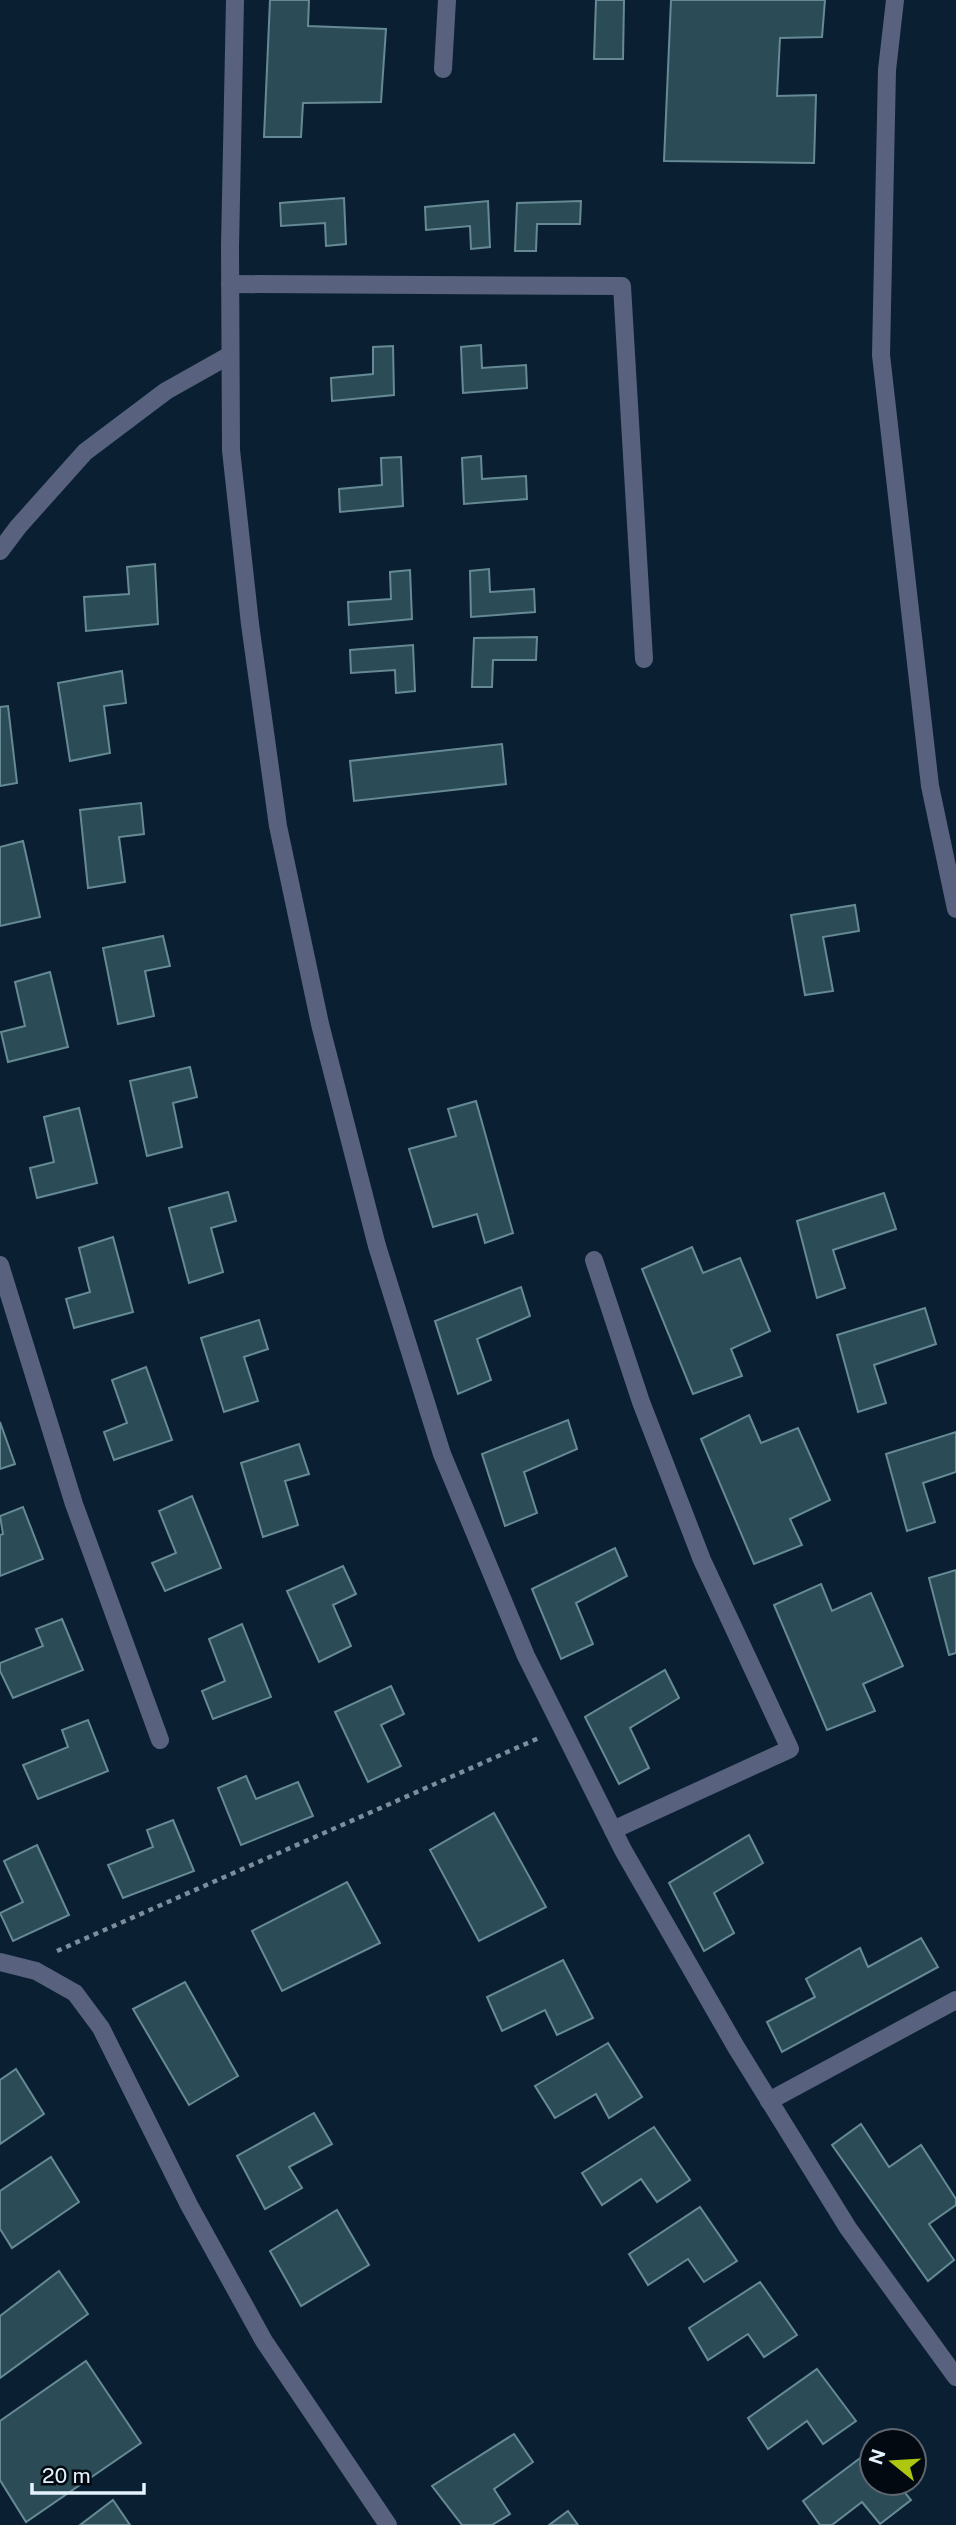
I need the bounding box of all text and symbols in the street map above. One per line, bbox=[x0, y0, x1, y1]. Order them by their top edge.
north arrow bbox=[858, 2427, 928, 2497]
text: N bbox=[864, 2446, 890, 2467]
scale bar bbox=[32, 2452, 144, 2496]
text: 20 m bbox=[42, 2463, 91, 2488]

